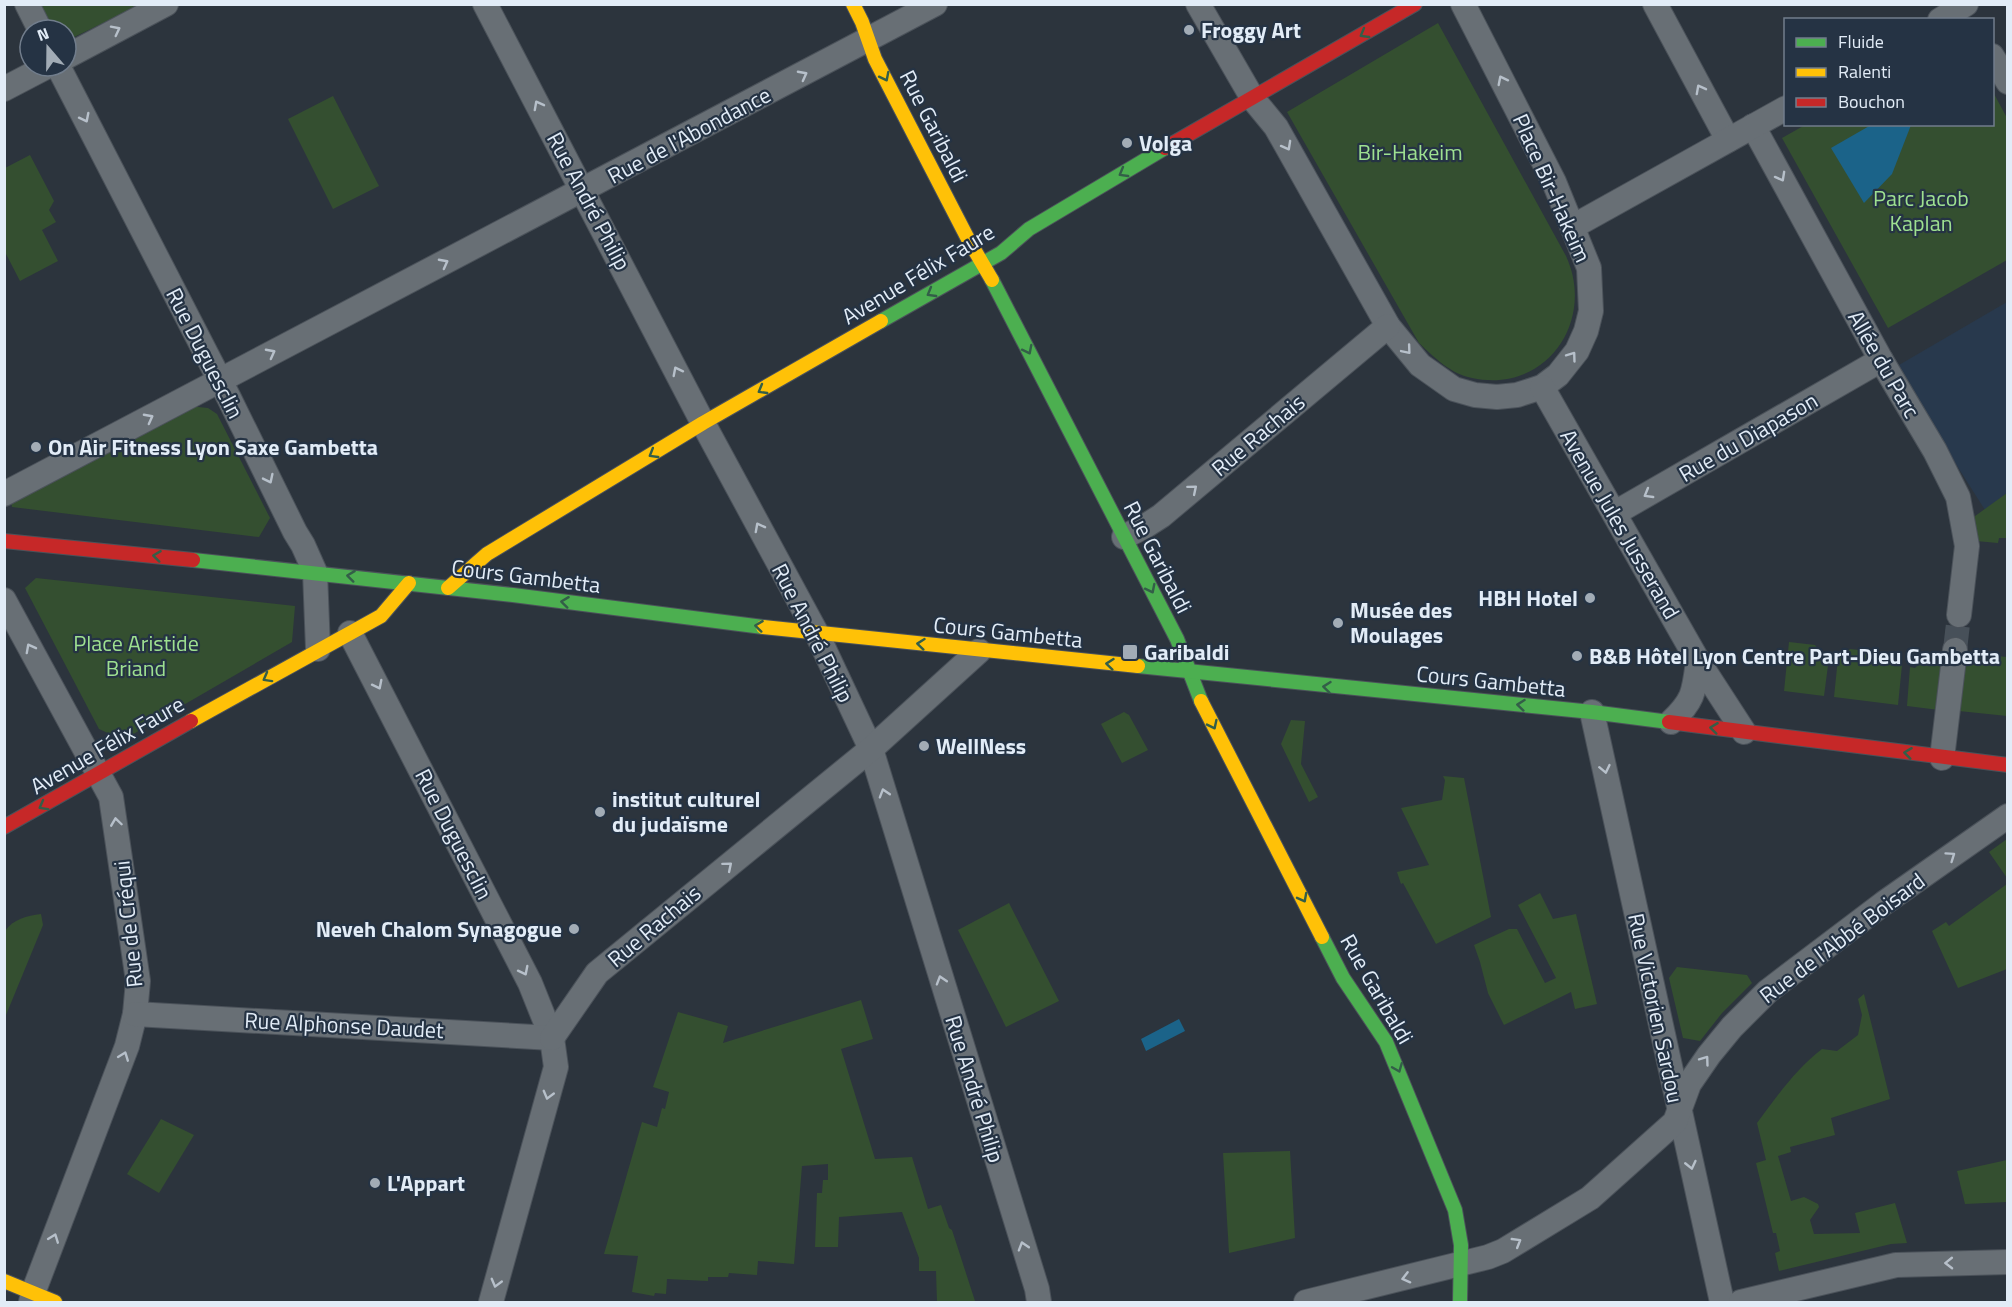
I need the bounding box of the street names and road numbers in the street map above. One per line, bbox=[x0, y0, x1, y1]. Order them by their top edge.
street label: Rue Garibaldi bbox=[891, 64, 977, 188]
street label: Rue de l'Abondance bbox=[601, 78, 777, 192]
street label: Place Bir-Hakeim bbox=[1504, 108, 1600, 268]
street label: Rue André Philip bbox=[538, 126, 640, 276]
street label: Avenue Félix Faure bbox=[835, 215, 1001, 333]
street label: Rue Duguesclin bbox=[157, 282, 253, 424]
street label: Allée du Parc bbox=[1839, 304, 1929, 424]
street label: Rue du Diapason bbox=[1672, 383, 1824, 491]
street label: Rue Rachais bbox=[1204, 386, 1312, 484]
street label: Avenue Jules Jusserand bbox=[1552, 423, 1688, 625]
street label: Rue Garibaldi bbox=[1115, 495, 1201, 619]
street label: Cours Gambetta bbox=[450, 550, 602, 602]
street label: Rue André Philip bbox=[763, 557, 863, 709]
street label: Cours Gambetta bbox=[932, 607, 1084, 657]
street label: Cours Gambetta bbox=[1415, 656, 1567, 706]
street label: Avenue Félix Faure bbox=[24, 687, 190, 803]
street label: Rue Duguesclin bbox=[406, 763, 502, 905]
street label: Rue de Créqui bbox=[104, 859, 152, 989]
street label: Rue de l'Abbé Boisard bbox=[1752, 864, 1932, 1012]
street label: Rue Rachais bbox=[600, 877, 708, 975]
street label: Rue Victorien Sardou bbox=[1619, 910, 1693, 1106]
street label: Rue Garibaldi bbox=[1332, 928, 1422, 1050]
street label: Rue Alphonse Daudet bbox=[243, 1003, 445, 1047]
street label: Rue André Philip bbox=[936, 1011, 1014, 1167]

